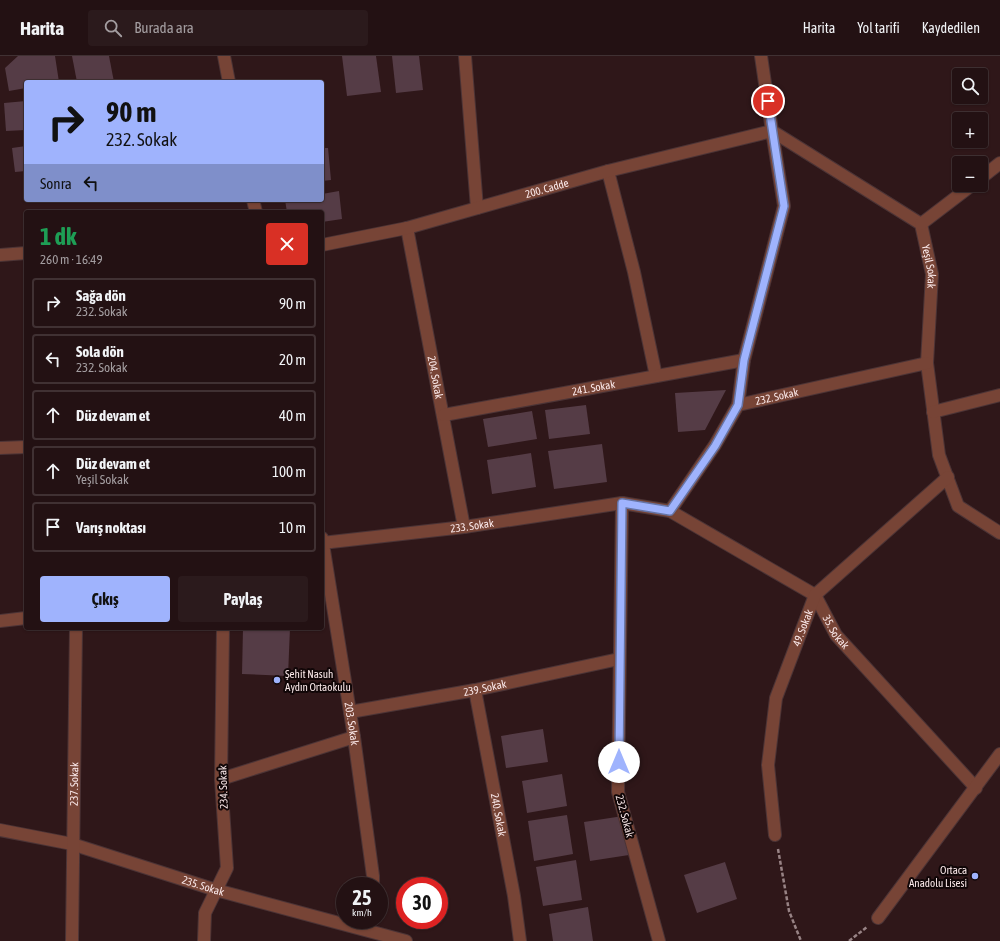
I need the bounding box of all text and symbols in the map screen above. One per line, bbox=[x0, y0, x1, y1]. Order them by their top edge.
search box bbox=[88, 10, 368, 46]
text: Harita bbox=[20, 17, 64, 39]
icon: search bbox=[102, 17, 124, 39]
text: Burada ara bbox=[134, 19, 194, 36]
text: Harita bbox=[803, 20, 835, 36]
text: Yol tarifi bbox=[857, 20, 900, 36]
text: Kaydedilen bbox=[922, 20, 980, 36]
map controls bbox=[952, 68, 988, 192]
button: search bbox=[952, 68, 988, 104]
pin bbox=[751, 84, 785, 118]
icon: arrive bbox=[757, 90, 779, 112]
icon: right bbox=[40, 96, 92, 148]
text: 90 m bbox=[106, 96, 156, 128]
button: + bbox=[952, 112, 988, 148]
text: 232. Sokak bbox=[106, 129, 177, 150]
button: − bbox=[952, 156, 988, 192]
icon: left bbox=[80, 172, 102, 194]
text: Sonra bbox=[40, 175, 72, 192]
street label: 200. Cadde bbox=[524, 177, 570, 200]
text: 1 dk bbox=[40, 223, 77, 250]
button: close bbox=[266, 223, 308, 265]
street label: Yeşil Sokak bbox=[920, 243, 938, 289]
text: 260 m · 16:49 bbox=[40, 252, 103, 267]
text: Sağa dön bbox=[76, 287, 126, 304]
icon: right bbox=[42, 292, 64, 314]
text: 90 m bbox=[279, 295, 306, 312]
text: 232. Sokak bbox=[76, 304, 127, 319]
text: Sola dön bbox=[76, 343, 124, 360]
icon: left bbox=[42, 348, 64, 370]
text: 20 m bbox=[279, 351, 306, 368]
street label: 204. Sokak bbox=[425, 355, 445, 400]
text: 232. Sokak bbox=[76, 360, 127, 375]
street label: 241. Sokak bbox=[571, 378, 616, 397]
street label: 232. Sokak bbox=[754, 386, 800, 407]
icon: ahead bbox=[42, 404, 64, 426]
text: Düz devam et bbox=[76, 407, 150, 424]
text: 40 m bbox=[279, 407, 306, 424]
text: Düz devam et bbox=[76, 455, 150, 472]
icon: ahead bbox=[42, 460, 64, 482]
text: 100 m bbox=[272, 463, 306, 480]
text: Yeşil Sokak bbox=[76, 472, 129, 487]
icon: arrive bbox=[42, 516, 64, 538]
street label: 233. Sokak bbox=[450, 517, 495, 534]
text: Varış noktası bbox=[76, 519, 146, 536]
text: 10 m bbox=[279, 519, 306, 536]
button: Çıkış bbox=[40, 576, 170, 622]
button: Paylaş bbox=[178, 576, 308, 622]
street label: 49. Sokak bbox=[790, 607, 815, 648]
street label: 35. Sokak bbox=[820, 613, 852, 651]
place label: Şehit Nasuh Aydın Ortaokulu bbox=[285, 668, 351, 693]
marker: Şehit Nasuh Aydın Ortaokulu bbox=[272, 675, 282, 685]
street label: 239. Sokak bbox=[462, 677, 508, 698]
street label: 203. Sokak bbox=[342, 701, 361, 746]
position arrow bbox=[598, 741, 640, 783]
street label: 237. Sokak bbox=[68, 762, 80, 806]
street label: 234. Sokak bbox=[216, 765, 230, 809]
street label: 240. Sokak bbox=[489, 792, 509, 837]
street label: 232. Sokak bbox=[614, 793, 636, 839]
place label: Ortaca Anadolu Lisesi bbox=[909, 864, 967, 889]
marker: Ortaca Anadolu Lisesi bbox=[970, 871, 980, 881]
street label: 235. Sokak bbox=[181, 874, 226, 898]
speed limit sign: 30 bbox=[396, 877, 448, 929]
text: 25 bbox=[353, 886, 371, 909]
text: km/h bbox=[352, 907, 372, 918]

